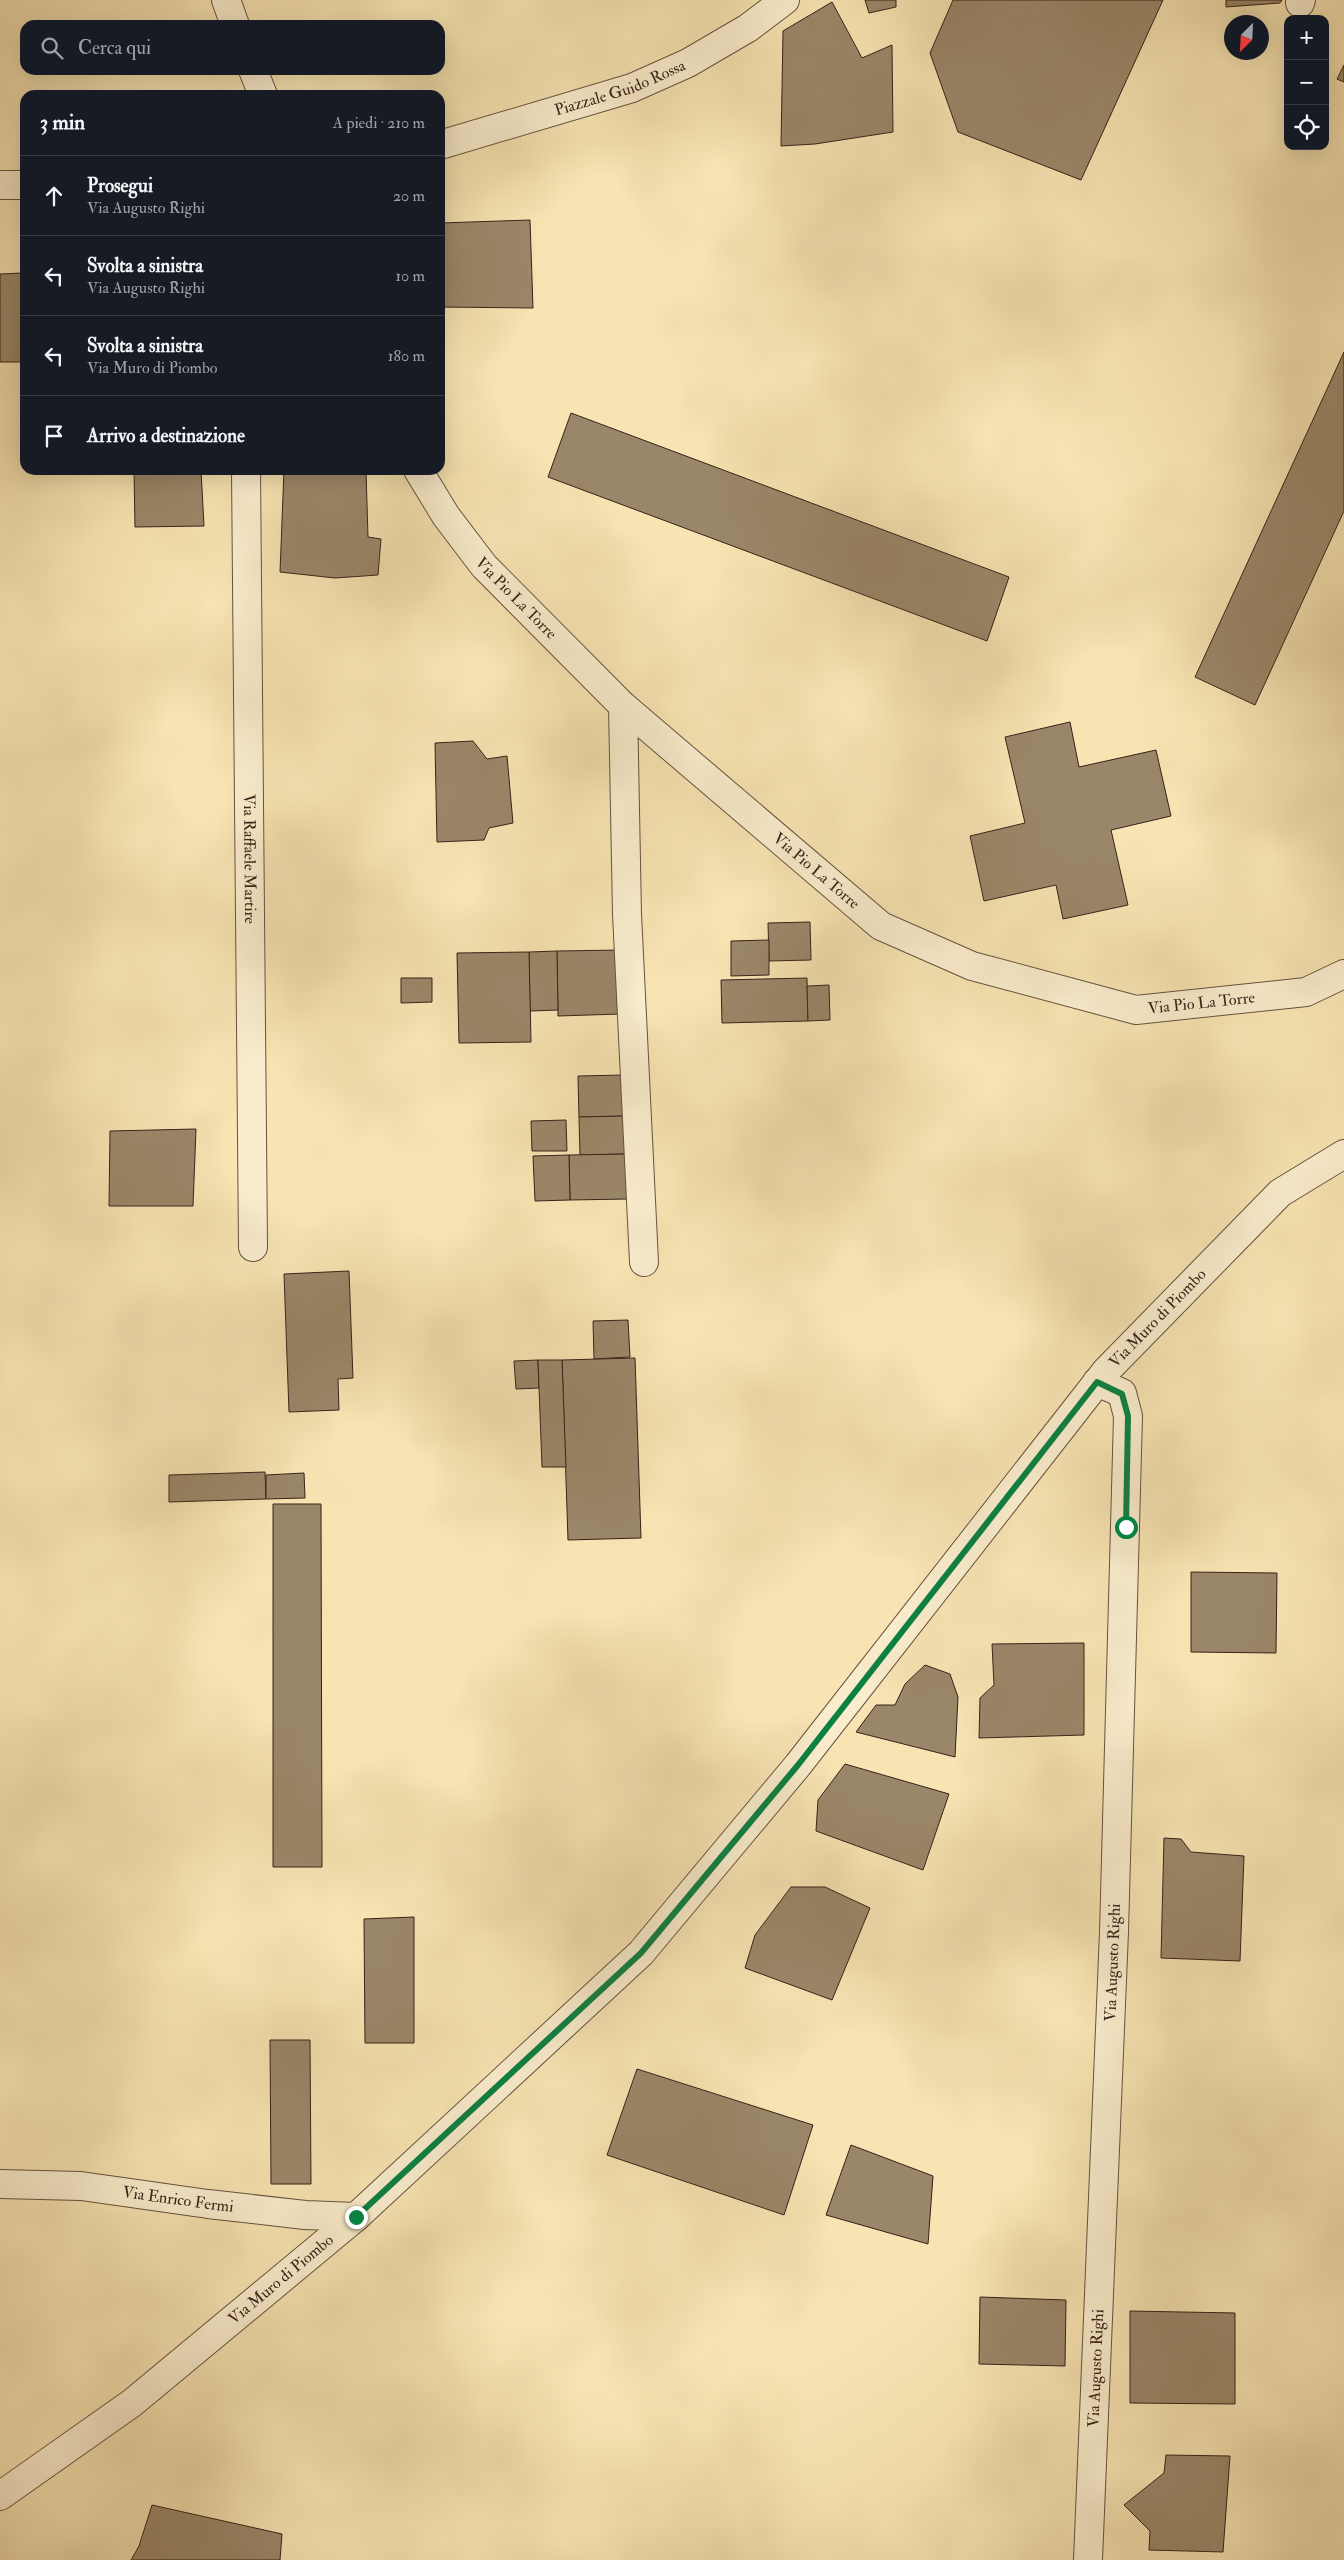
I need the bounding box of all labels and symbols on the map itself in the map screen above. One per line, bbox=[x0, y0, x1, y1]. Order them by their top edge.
north arrow bbox=[1224, 15, 1269, 60]
street label: Piazzale Guido Rossa bbox=[552, 55, 689, 120]
street label: Via Pio La Torre bbox=[471, 553, 561, 644]
street label: Via Raffaele Martire bbox=[239, 794, 260, 924]
street label: Via Pio La Torre bbox=[769, 828, 864, 914]
street label: Via Pio La Torre bbox=[1147, 987, 1256, 1019]
street label: Via Muro di Piombo bbox=[1105, 1264, 1211, 1372]
route start bbox=[1115, 1516, 1138, 1539]
street label: Via Augusto Righi bbox=[1100, 1903, 1125, 2022]
street label: Via Enrico Fermi bbox=[121, 2182, 235, 2217]
route end bbox=[345, 2206, 368, 2229]
street label: Via Muro di Piombo bbox=[224, 2230, 338, 2329]
street label: Via Augusto Righi bbox=[1084, 2309, 1108, 2428]

